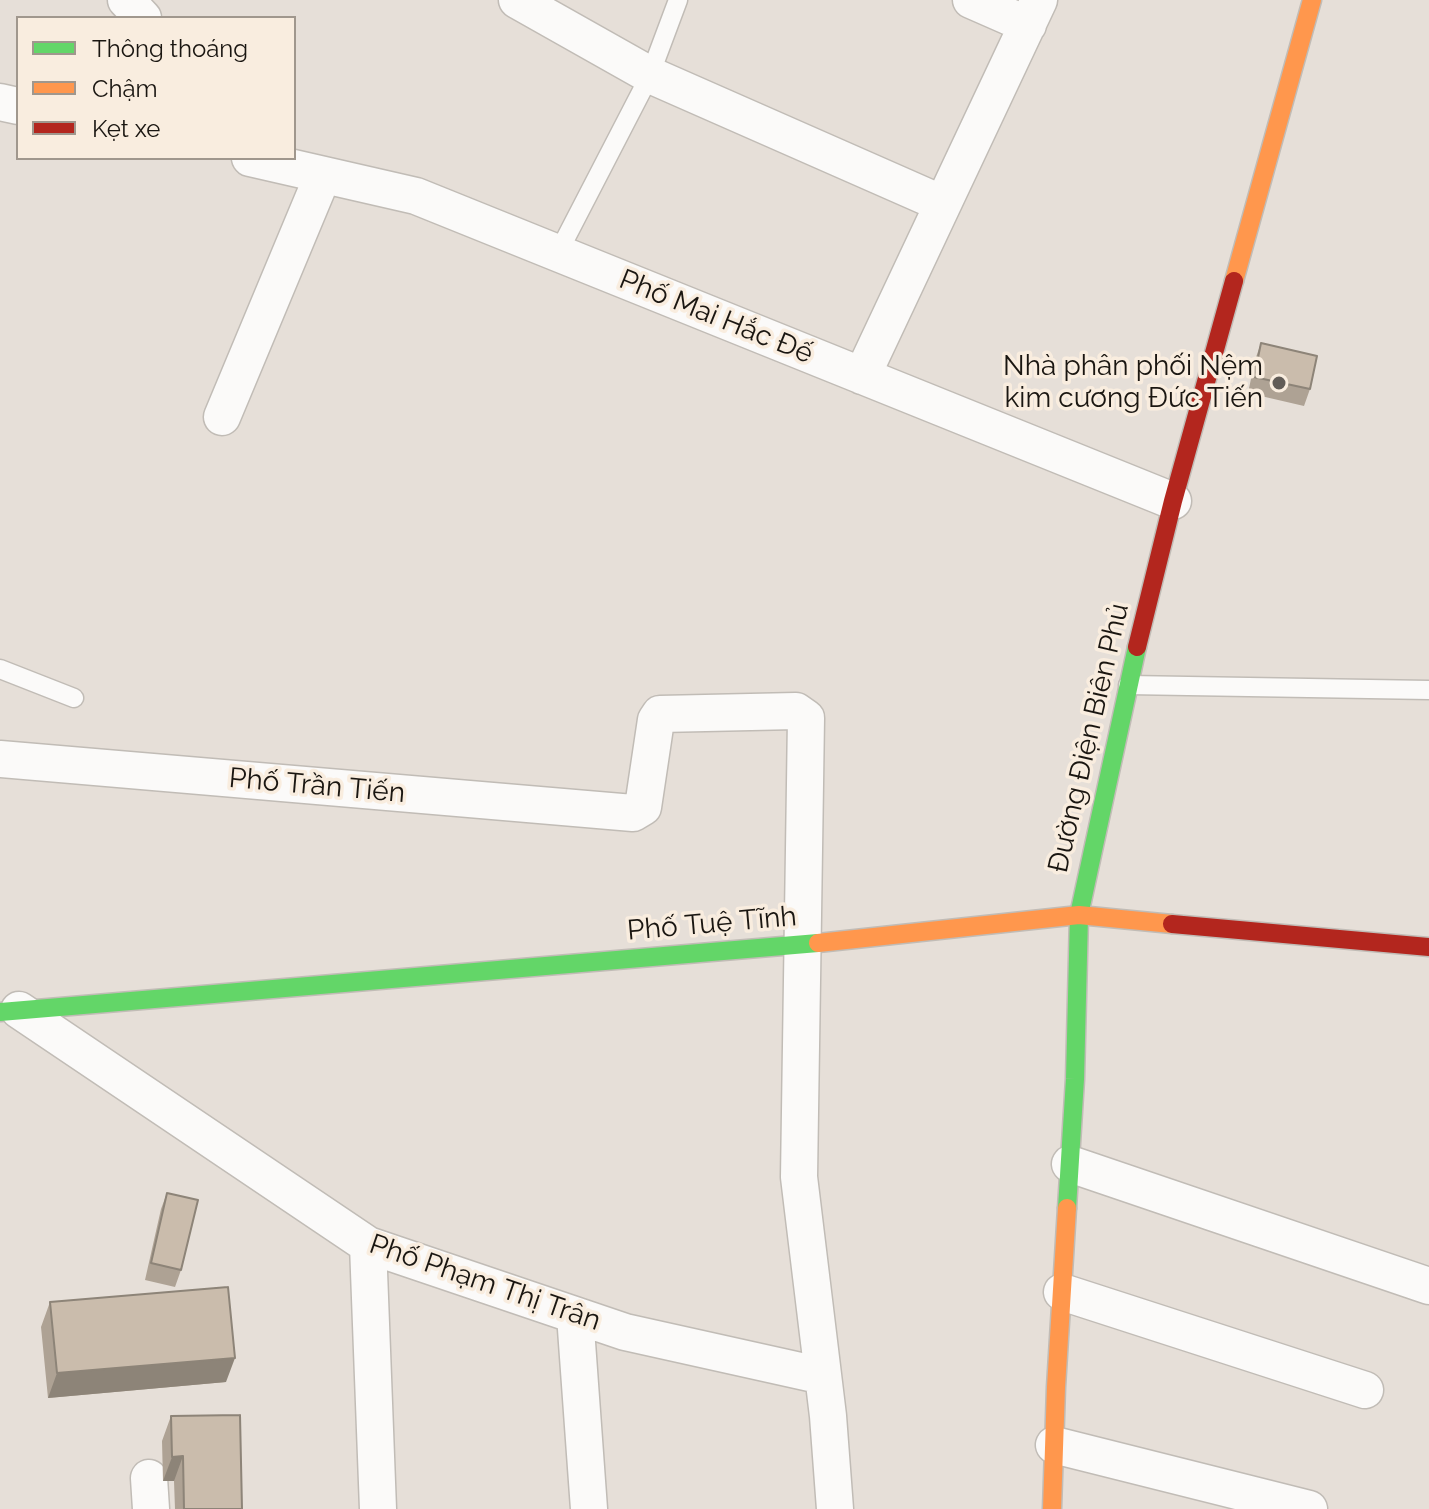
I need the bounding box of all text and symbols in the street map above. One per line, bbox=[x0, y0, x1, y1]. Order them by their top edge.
legend bbox=[16, 16, 296, 160]
text: Thông thoáng bbox=[92, 34, 248, 63]
text: Chậm bbox=[92, 74, 158, 103]
text: Kẹt xe bbox=[92, 114, 160, 143]
street label: Phố Mai Hắc Đế bbox=[614, 263, 818, 371]
place label: Nhà phân phối Nệm kim cương Đức Tiến bbox=[1003, 350, 1263, 416]
marker: Nhà phân phối Nệm kim cương Đức Tiến bbox=[1270, 374, 1288, 392]
street label: Đường Điện Biên Phủ bbox=[1042, 600, 1136, 876]
street label: Phố Trần Tiến bbox=[228, 762, 406, 810]
street label: Phố Tuệ Tĩnh bbox=[626, 900, 798, 948]
street label: Phố Phạm Thị Trân bbox=[365, 1228, 605, 1338]

